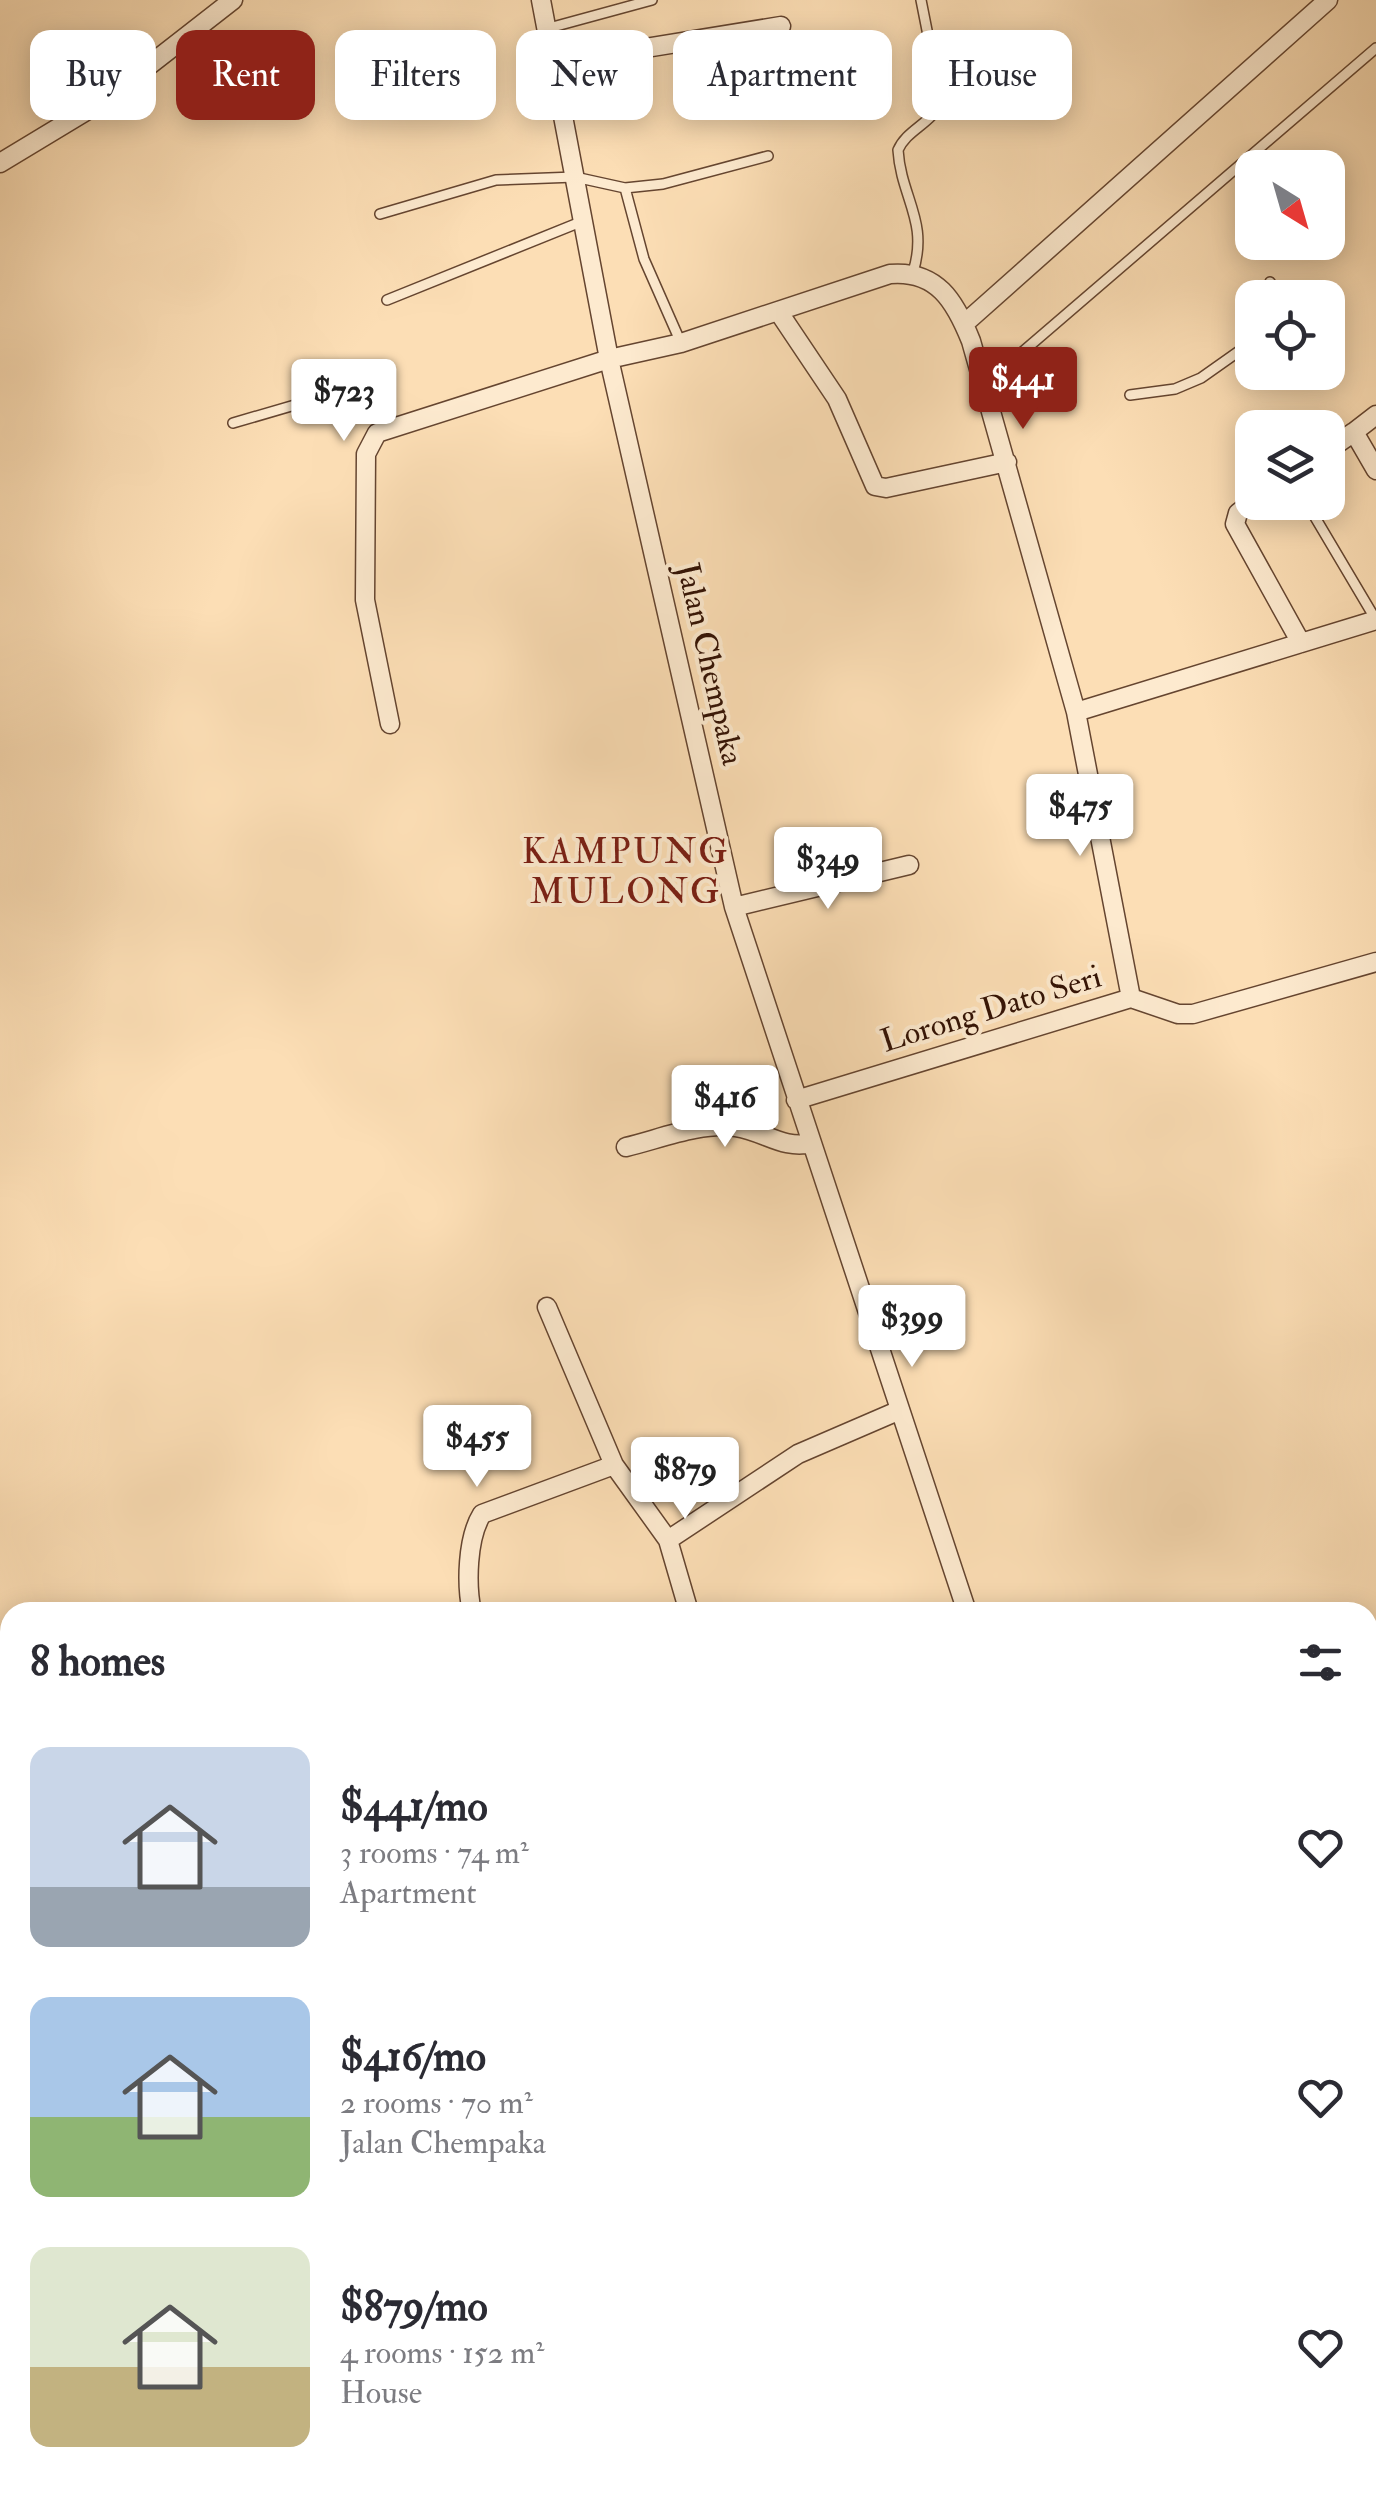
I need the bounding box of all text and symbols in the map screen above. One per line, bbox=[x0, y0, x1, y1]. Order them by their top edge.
chip: Buy bbox=[30, 30, 156, 120]
chip: Rent bbox=[176, 30, 315, 120]
chip: Filters bbox=[335, 30, 496, 120]
chip: New bbox=[516, 30, 653, 120]
chip: Apartment bbox=[673, 30, 892, 120]
chip: House bbox=[912, 30, 1072, 120]
north arrow bbox=[1235, 150, 1345, 260]
map controls bbox=[1235, 150, 1345, 520]
button: locate bbox=[1235, 280, 1345, 390]
pin: $441 bbox=[964, 347, 1082, 432]
pin: $723 bbox=[285, 359, 403, 444]
text: $441 bbox=[991, 359, 1055, 399]
text: $723 bbox=[313, 371, 375, 411]
button: layers bbox=[1235, 410, 1345, 520]
street label: Jalan Chempaka bbox=[667, 558, 753, 770]
pin: $475 bbox=[1021, 774, 1139, 859]
text: $475 bbox=[1048, 786, 1112, 826]
pin: $349 bbox=[769, 827, 887, 912]
district label: KAMPUNG MULONG bbox=[522, 830, 730, 914]
text: $349 bbox=[796, 839, 860, 879]
street label: Lorong Dato Seri bbox=[876, 957, 1106, 1061]
pin: $416 bbox=[666, 1065, 784, 1150]
text: $416 bbox=[694, 1077, 756, 1117]
pin: $399 bbox=[853, 1285, 971, 1370]
text: $399 bbox=[880, 1297, 944, 1337]
pin: $455 bbox=[418, 1405, 536, 1490]
text: $455 bbox=[445, 1417, 509, 1457]
pin: $879 bbox=[626, 1437, 744, 1522]
text: $879 bbox=[653, 1449, 717, 1489]
icon: filters bbox=[1293, 1635, 1348, 1690]
text: 8 homes bbox=[30, 1636, 165, 1688]
text: $441/mo bbox=[340, 1781, 488, 1833]
icon: home bbox=[110, 1787, 230, 1907]
icon: heart bbox=[1293, 1820, 1348, 1875]
text: 3 rooms · 74 m² bbox=[340, 1833, 529, 1873]
text: Apartment bbox=[340, 1873, 477, 1913]
text: $416/mo bbox=[340, 2031, 486, 2083]
icon: home bbox=[110, 2037, 230, 2157]
icon: heart bbox=[1293, 2070, 1348, 2125]
text: 2 rooms · 70 m² bbox=[340, 2083, 533, 2123]
text: Jalan Chempaka bbox=[340, 2123, 546, 2163]
text: $879/mo bbox=[340, 2281, 488, 2333]
icon: home bbox=[110, 2287, 230, 2407]
icon: heart bbox=[1293, 2320, 1348, 2375]
text: 4 rooms · 152 m² bbox=[340, 2333, 544, 2373]
text: House bbox=[340, 2373, 422, 2413]

